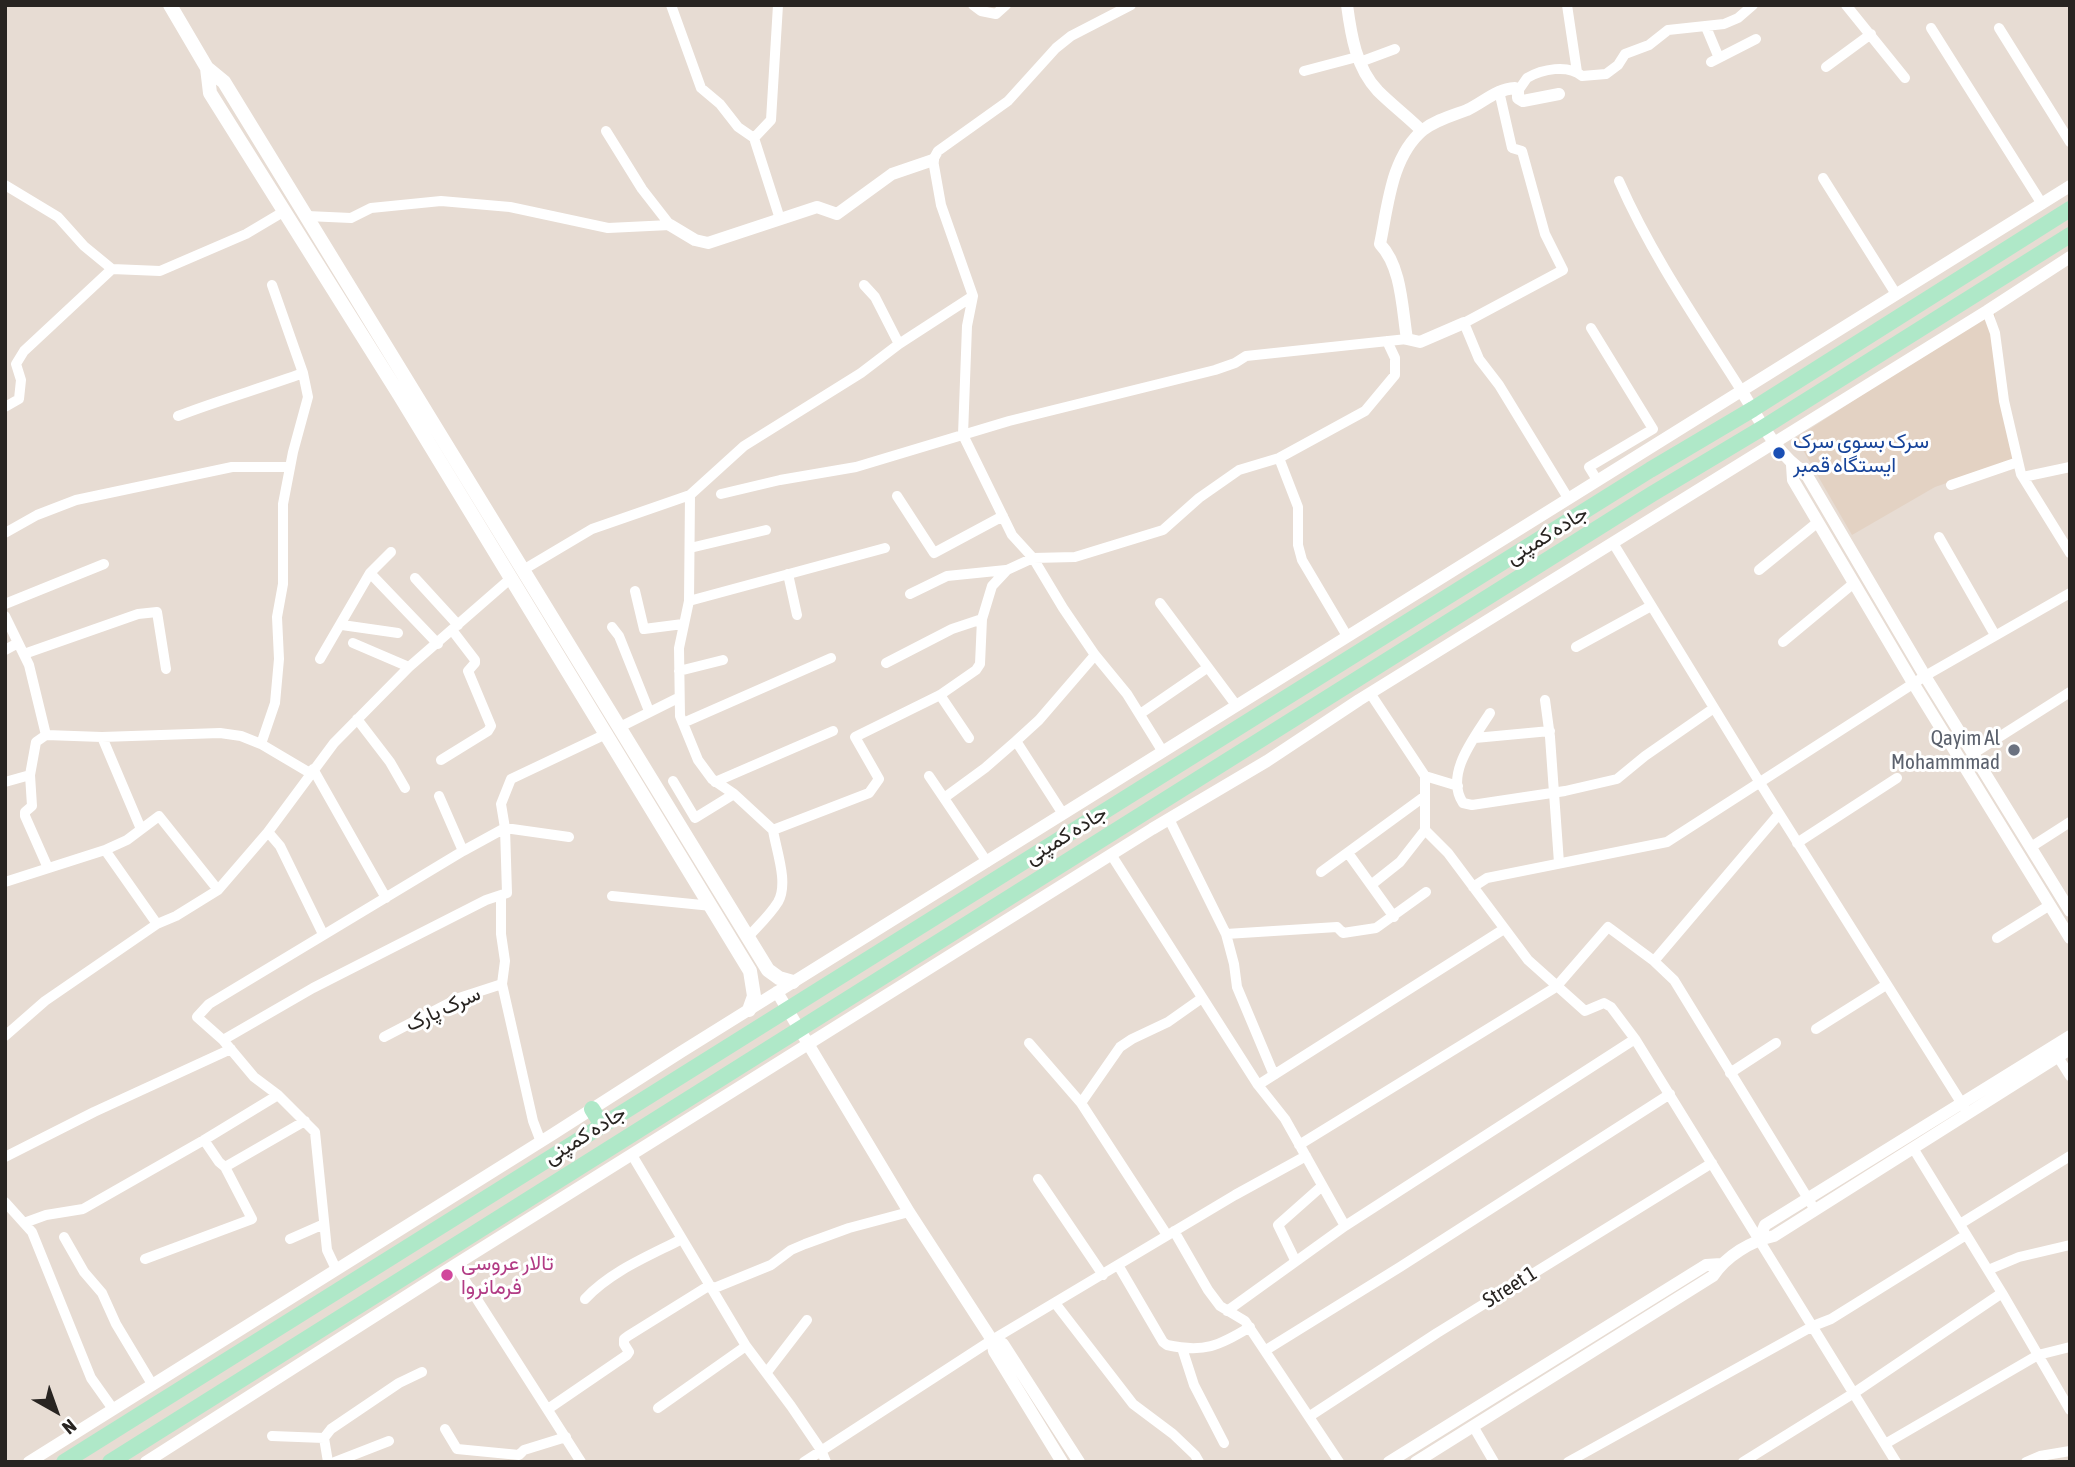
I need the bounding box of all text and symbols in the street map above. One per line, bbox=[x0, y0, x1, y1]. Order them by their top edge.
place label: سرک بسوی سرک ایستگاه قمبر bbox=[1793, 428, 1929, 478]
marker: سرک بسوی سرک ایستگاه قمبر bbox=[1771, 445, 1787, 461]
street label: جاده کمپنی bbox=[1501, 500, 1593, 570]
place label: Qayim Al Mohammmad bbox=[1891, 725, 2000, 775]
marker: Qayim Al Mohammmad bbox=[2006, 742, 2022, 758]
street label: جاده کمپنی bbox=[1020, 800, 1112, 870]
street label: سرک پارک bbox=[402, 981, 484, 1037]
street label: جاده کمپنی bbox=[539, 1100, 631, 1170]
place label: تالار عروسی فرمانروا bbox=[461, 1250, 554, 1300]
street label: Street 1 bbox=[1478, 1261, 1542, 1313]
marker: تالار عروسی فرمانروا bbox=[439, 1267, 455, 1283]
north arrow bbox=[21, 1376, 91, 1446]
text: N bbox=[58, 1415, 81, 1439]

